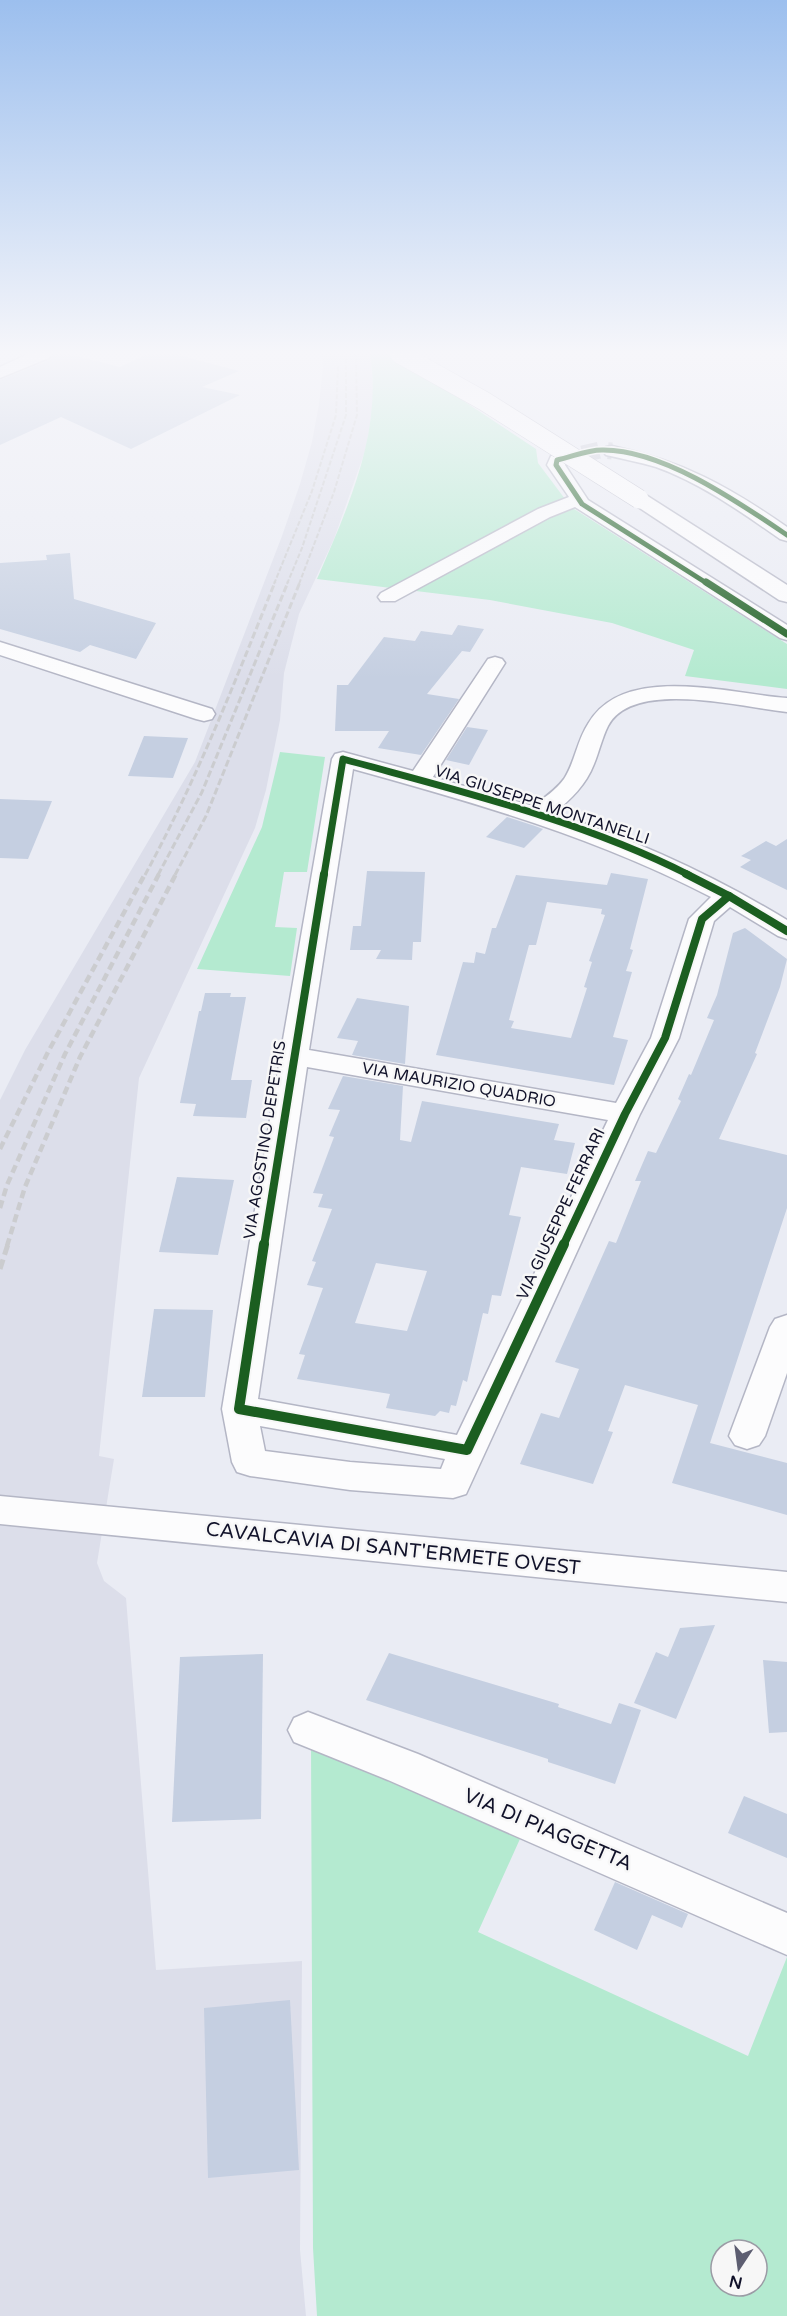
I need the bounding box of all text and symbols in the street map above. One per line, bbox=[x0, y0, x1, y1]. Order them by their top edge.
street label: VIA GIUSEPPE MONTANELLI bbox=[432, 761, 652, 849]
street label: VIA AGOSTINO DEPETRIS bbox=[239, 1039, 291, 1241]
street label: VIA MAURIZIO QUADRIO bbox=[360, 1058, 558, 1112]
street label: VIA GIUSEPPE FERRARI bbox=[512, 1125, 610, 1303]
street label: CAVALCAVIA DI SANT'ERMETE OVEST bbox=[205, 1517, 581, 1581]
street label: VIA DI PIAGGETTA bbox=[460, 1784, 636, 1876]
north arrow bbox=[709, 2238, 769, 2298]
text: N bbox=[727, 2270, 744, 2293]

